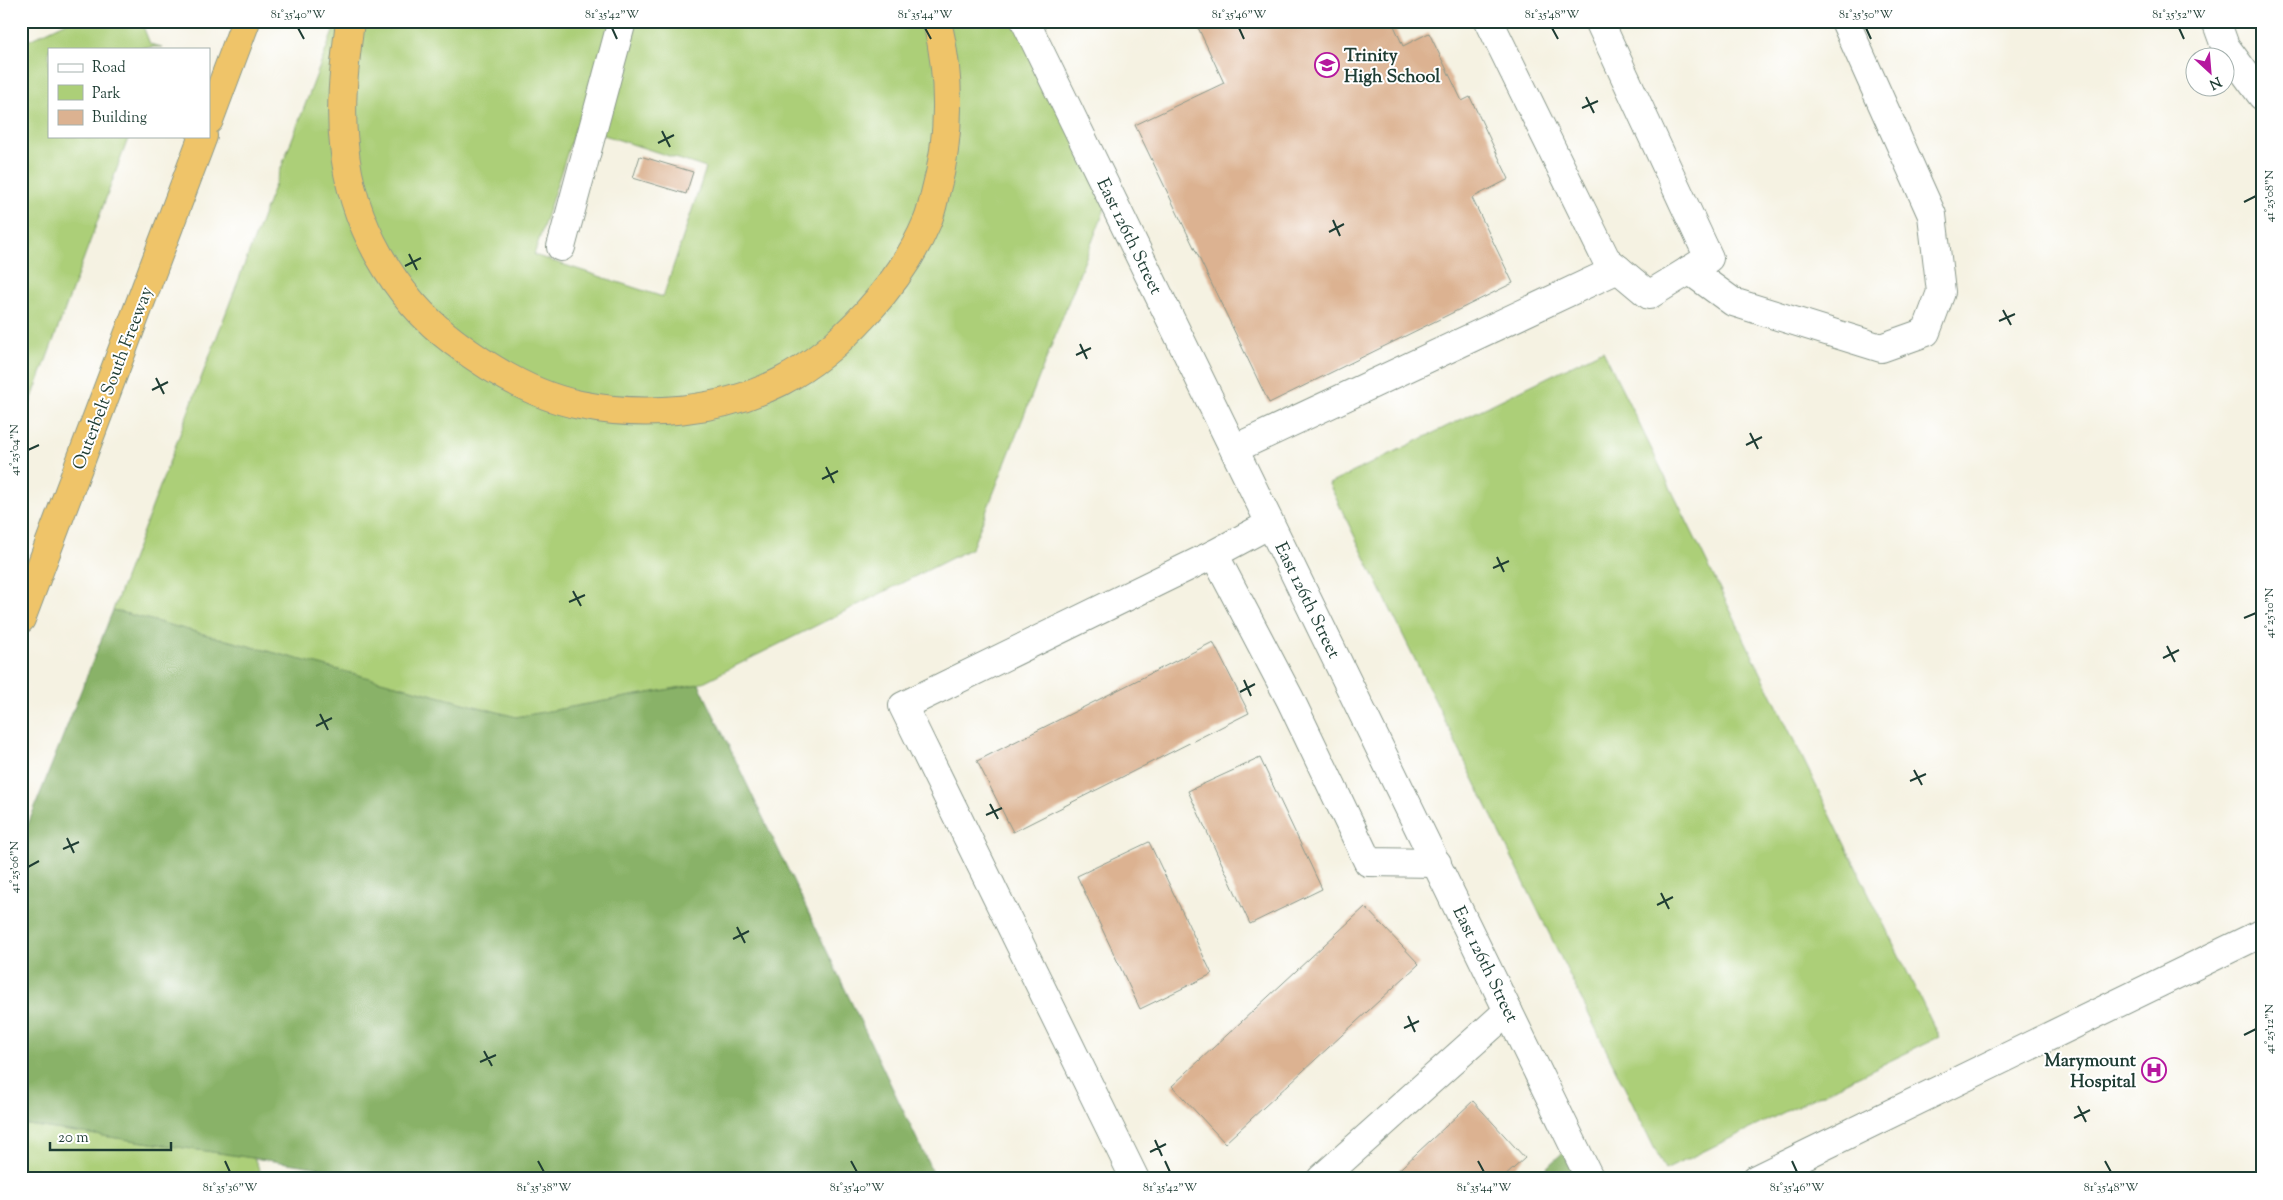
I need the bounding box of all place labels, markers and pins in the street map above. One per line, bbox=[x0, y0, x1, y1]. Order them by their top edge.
place label: Trinity High School bbox=[1344, 44, 1441, 91]
school or university icon: Trinity High School bbox=[1314, 52, 1340, 78]
place label: Marymount Hospital bbox=[2044, 1049, 2137, 1096]
hospital icon: Marymount Hospital bbox=[2141, 1057, 2167, 1083]

